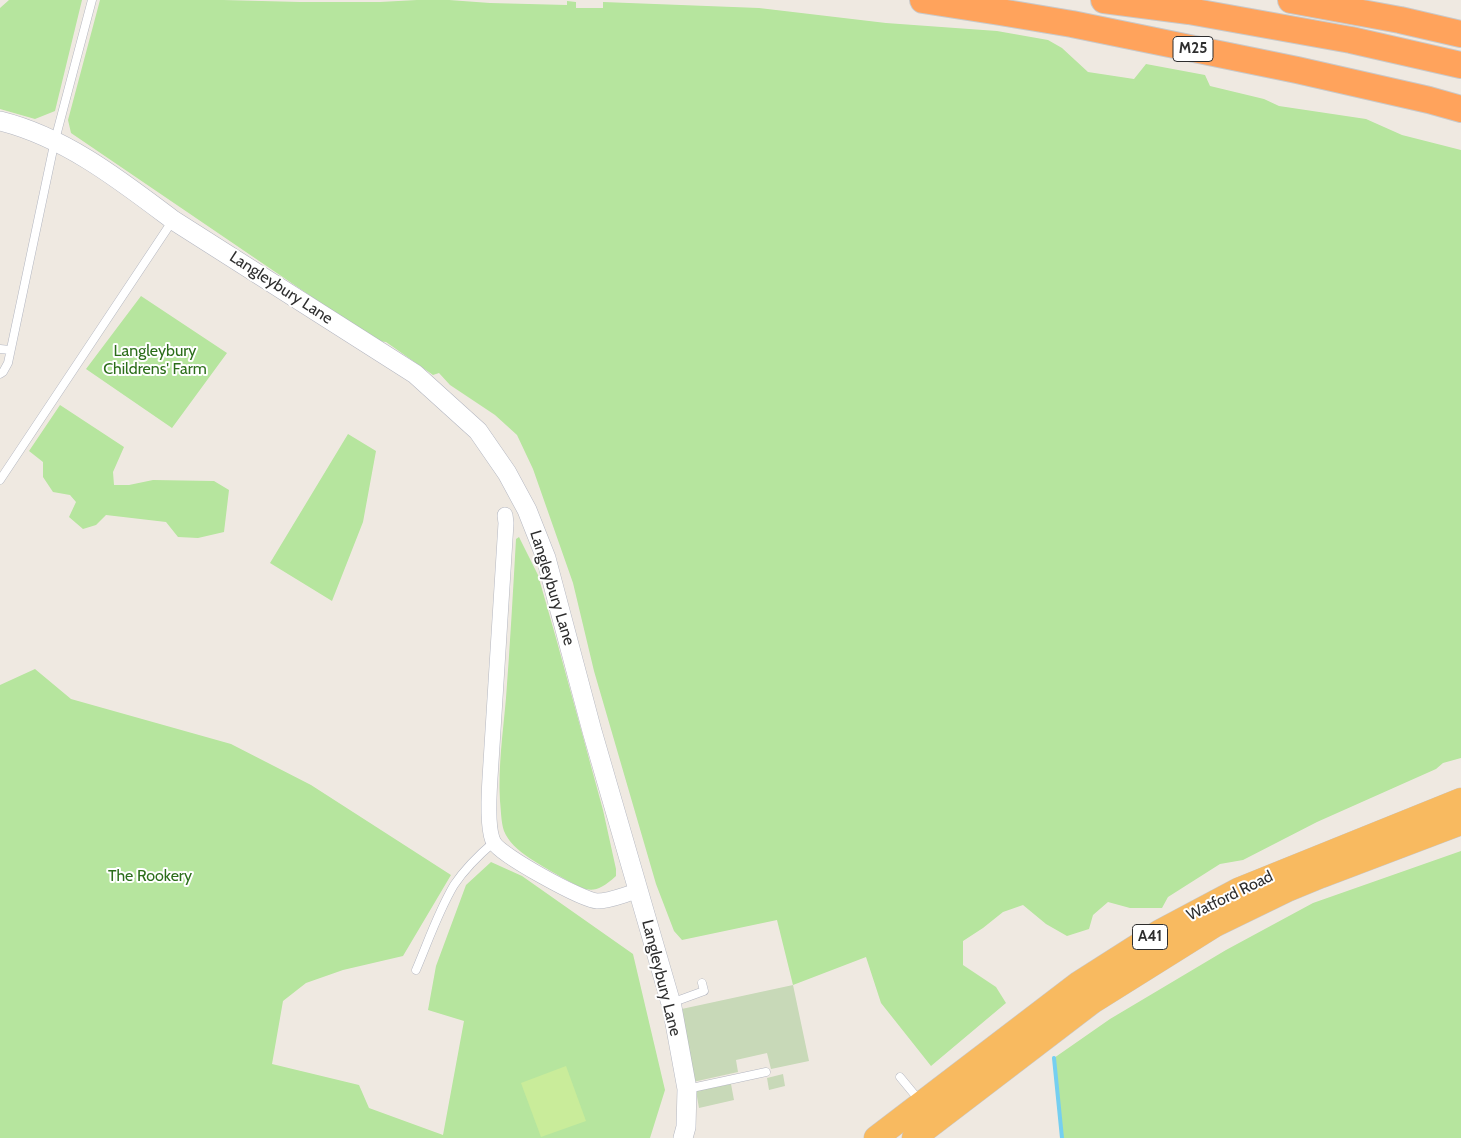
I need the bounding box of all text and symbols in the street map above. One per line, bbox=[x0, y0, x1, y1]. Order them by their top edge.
road number: M25 bbox=[1173, 36, 1213, 62]
street label: Langleybury Lane bbox=[226, 247, 336, 329]
park label: Langleybury Childrens' Farm bbox=[103, 341, 207, 379]
street label: Langleybury Lane bbox=[525, 528, 579, 648]
park label: The Rookery bbox=[108, 866, 192, 886]
street label: Watford Road bbox=[1184, 867, 1276, 925]
street label: Langleybury Lane bbox=[637, 918, 685, 1038]
road number: A41 bbox=[1132, 924, 1168, 950]

